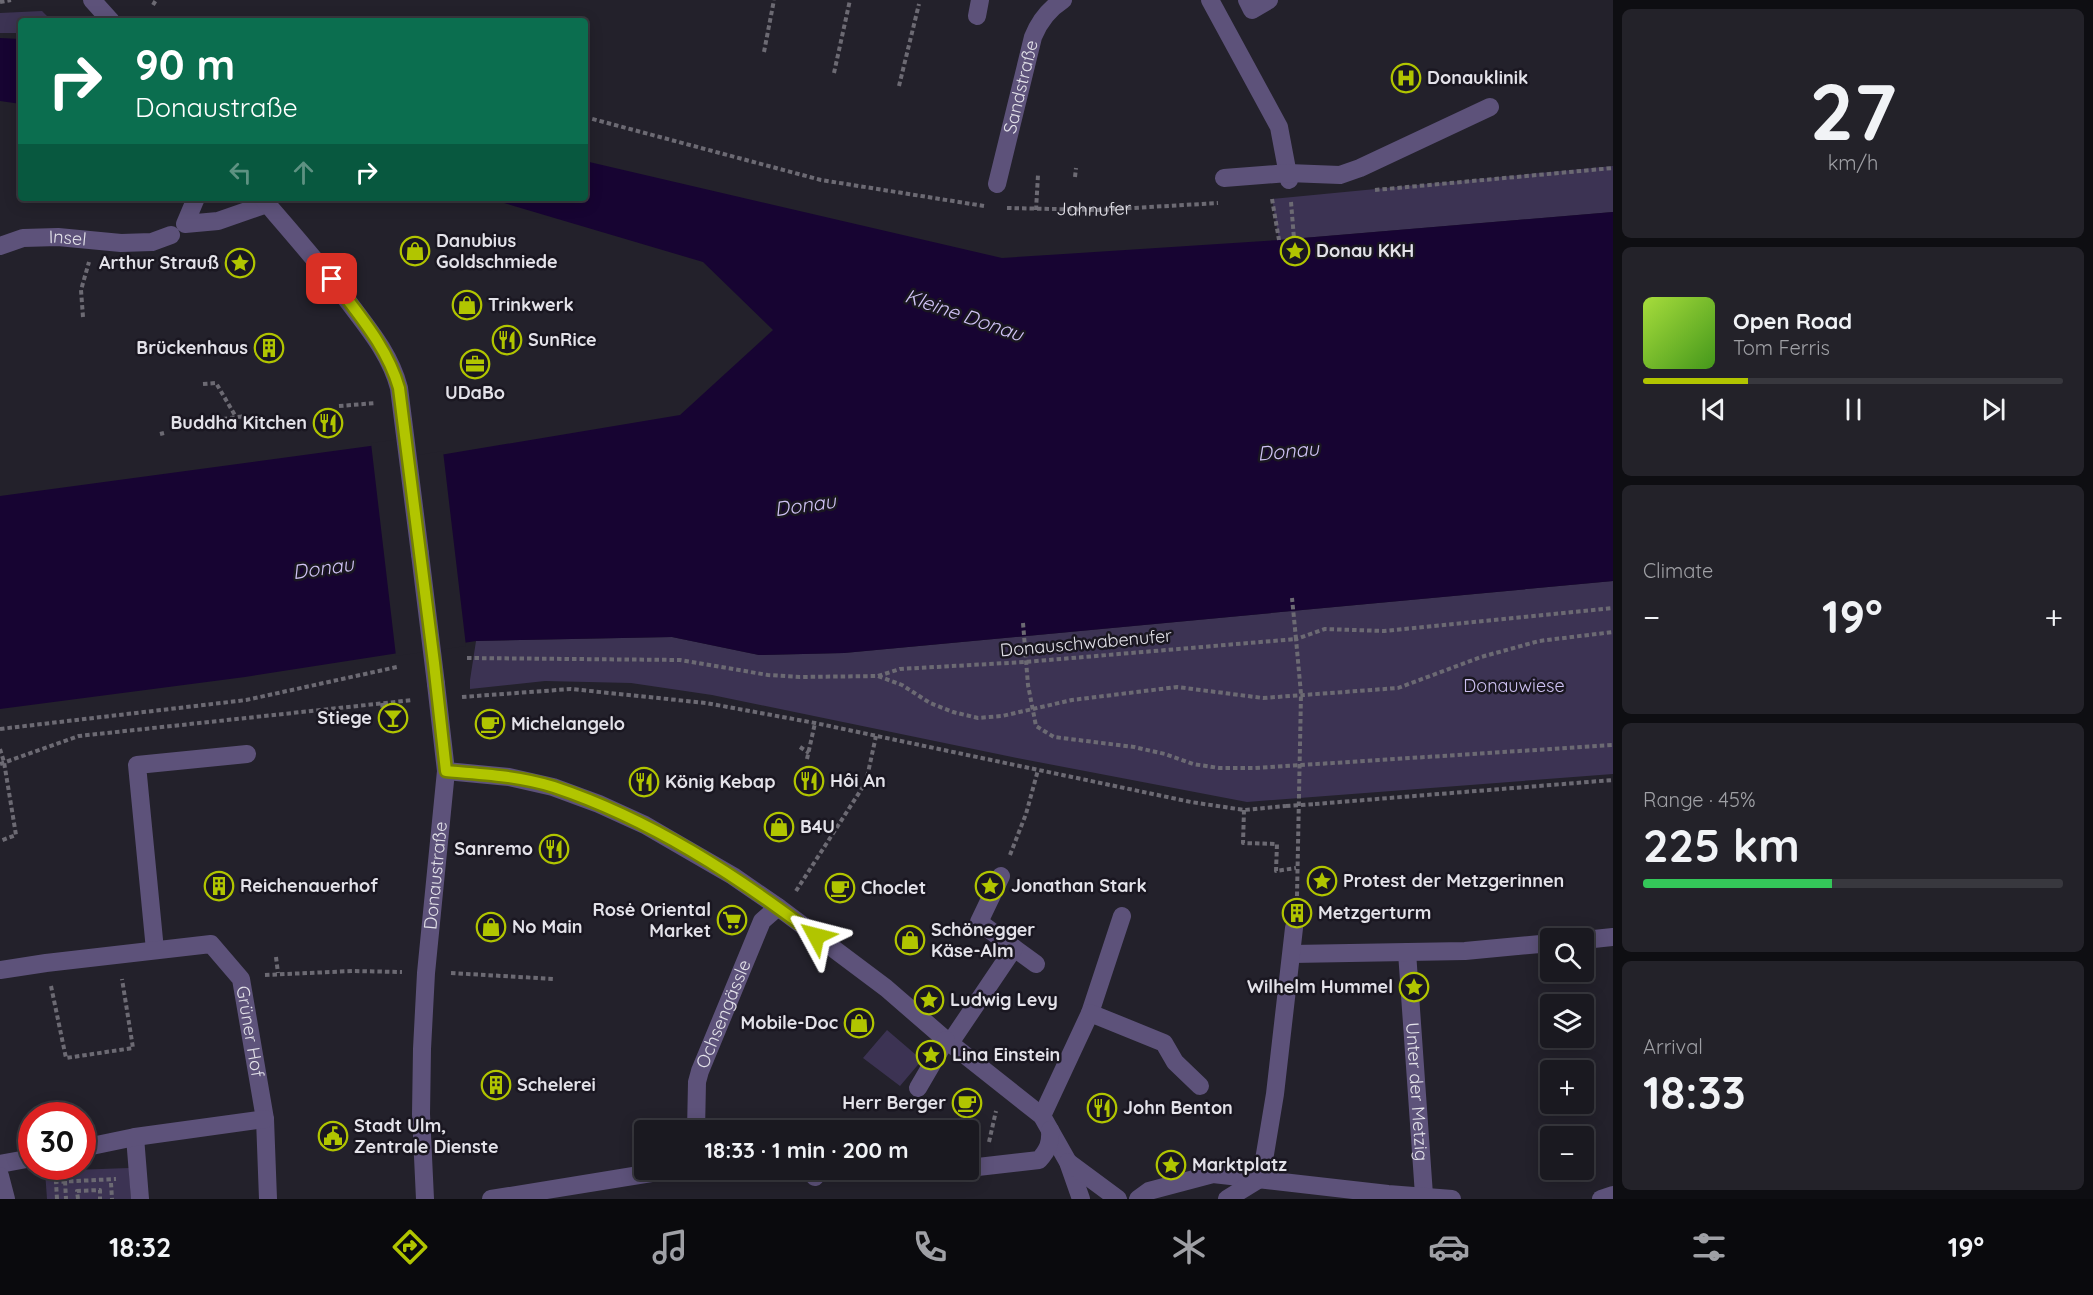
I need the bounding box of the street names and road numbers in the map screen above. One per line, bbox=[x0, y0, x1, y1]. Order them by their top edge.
street label: Sandstraße bbox=[998, 38, 1043, 136]
street label: Jahnufer bbox=[1056, 196, 1132, 221]
street label: Insel bbox=[48, 225, 87, 251]
street label: Donauschwabenufer bbox=[999, 624, 1173, 661]
street label: Donaustraße bbox=[418, 820, 452, 931]
street label: Ochsengässle bbox=[690, 956, 756, 1072]
street label: Grüner Hof bbox=[231, 984, 270, 1079]
street label: Unter der Metzig bbox=[1401, 1021, 1434, 1162]

